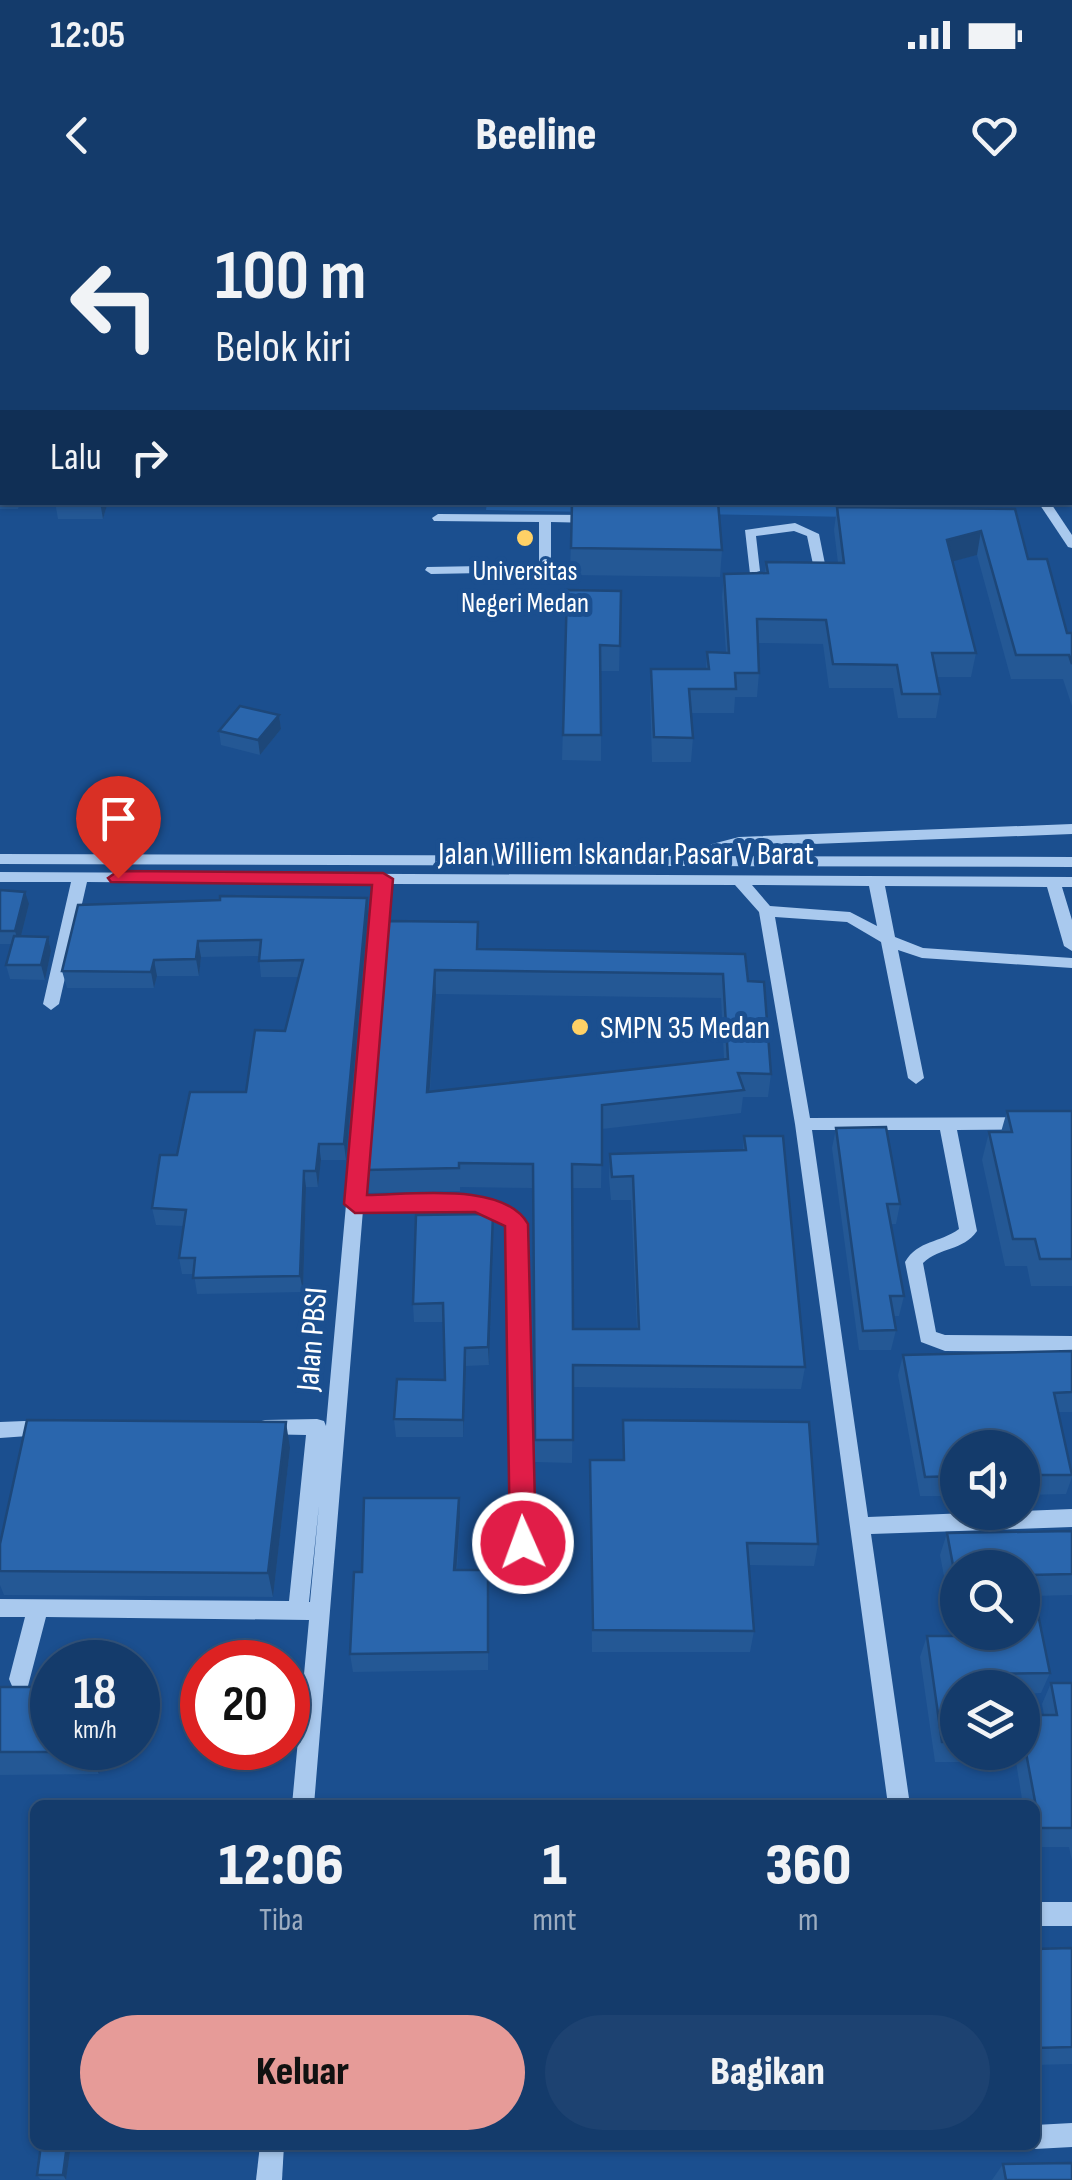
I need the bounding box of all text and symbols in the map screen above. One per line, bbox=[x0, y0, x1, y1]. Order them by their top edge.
text: 12:05 bbox=[50, 13, 125, 58]
icon: back bbox=[50, 108, 105, 163]
text: Beeline bbox=[475, 108, 597, 163]
icon: heart bbox=[967, 108, 1022, 163]
text: 100 m bbox=[215, 235, 366, 319]
icon: left bbox=[50, 240, 180, 370]
text: Belok kiri bbox=[215, 320, 351, 375]
icon: right bbox=[122, 430, 177, 485]
text: Lalu bbox=[50, 435, 102, 480]
marker: Universitas Negeri Medan bbox=[514, 527, 536, 549]
place label: Universitas Negeri Medan bbox=[461, 555, 589, 620]
pin bbox=[76, 776, 161, 879]
icon: arrive bbox=[91, 791, 146, 846]
street label: Jalan Williem Iskandar Pasar V Barat bbox=[437, 835, 814, 874]
place label: SMPN 35 Medan bbox=[600, 1009, 770, 1048]
marker: SMPN 35 Medan bbox=[569, 1016, 591, 1038]
street label: Jalan PBSI bbox=[288, 1286, 336, 1394]
map controls bbox=[940, 1430, 1040, 1770]
button: sound bbox=[940, 1430, 1040, 1530]
position arrow bbox=[471, 1491, 575, 1595]
button: search bbox=[940, 1550, 1040, 1650]
speed limit sign: 20 bbox=[180, 1640, 310, 1770]
text: 18 bbox=[73, 1663, 117, 1723]
button: layers bbox=[940, 1670, 1040, 1770]
text: km/h bbox=[73, 1715, 117, 1746]
text: 12:06 bbox=[219, 1830, 344, 1902]
text: 1 bbox=[542, 1830, 567, 1902]
text: 360 bbox=[765, 1830, 851, 1902]
text: Tiba bbox=[259, 1901, 303, 1940]
text: mnt bbox=[532, 1901, 577, 1940]
text: m bbox=[798, 1901, 819, 1940]
button: Keluar bbox=[80, 2015, 525, 2130]
button: Bagikan bbox=[545, 2015, 990, 2130]

